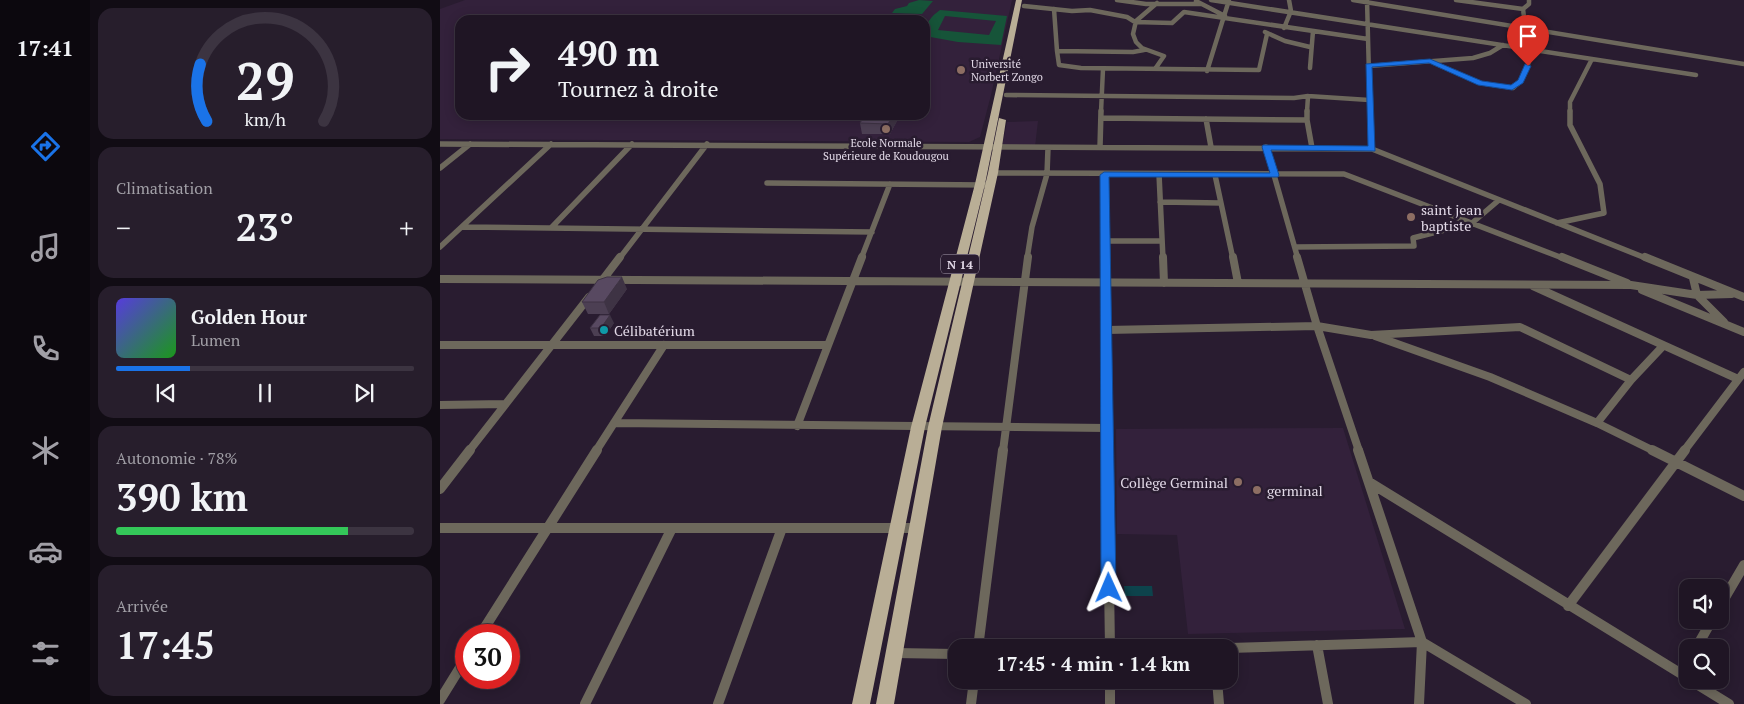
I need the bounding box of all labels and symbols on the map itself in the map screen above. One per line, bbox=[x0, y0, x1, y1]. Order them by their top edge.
pin bbox=[1507, 15, 1549, 66]
place label: Université Norbert Zongo bbox=[971, 57, 1043, 84]
marker: Université Norbert Zongo bbox=[955, 64, 967, 76]
marker: Ecole Normale Supérieure de Koudougou bbox=[880, 123, 892, 135]
place label: Ecole Normale Supérieure de Koudougou bbox=[823, 136, 950, 163]
place label: saint jean baptiste bbox=[1421, 200, 1482, 235]
marker: saint jean baptiste bbox=[1405, 211, 1417, 223]
road number: N 14 bbox=[941, 254, 979, 274]
place label: Célibatérium bbox=[614, 321, 695, 340]
marker: Célibatérium bbox=[598, 324, 610, 336]
place label: Collège Germinal bbox=[1120, 473, 1228, 492]
marker: Collège Germinal bbox=[1232, 476, 1244, 488]
place label: germinal bbox=[1267, 481, 1323, 500]
marker: germinal bbox=[1251, 484, 1263, 496]
position arrow bbox=[1082, 561, 1134, 613]
speed limit sign: 30 bbox=[455, 624, 520, 689]

